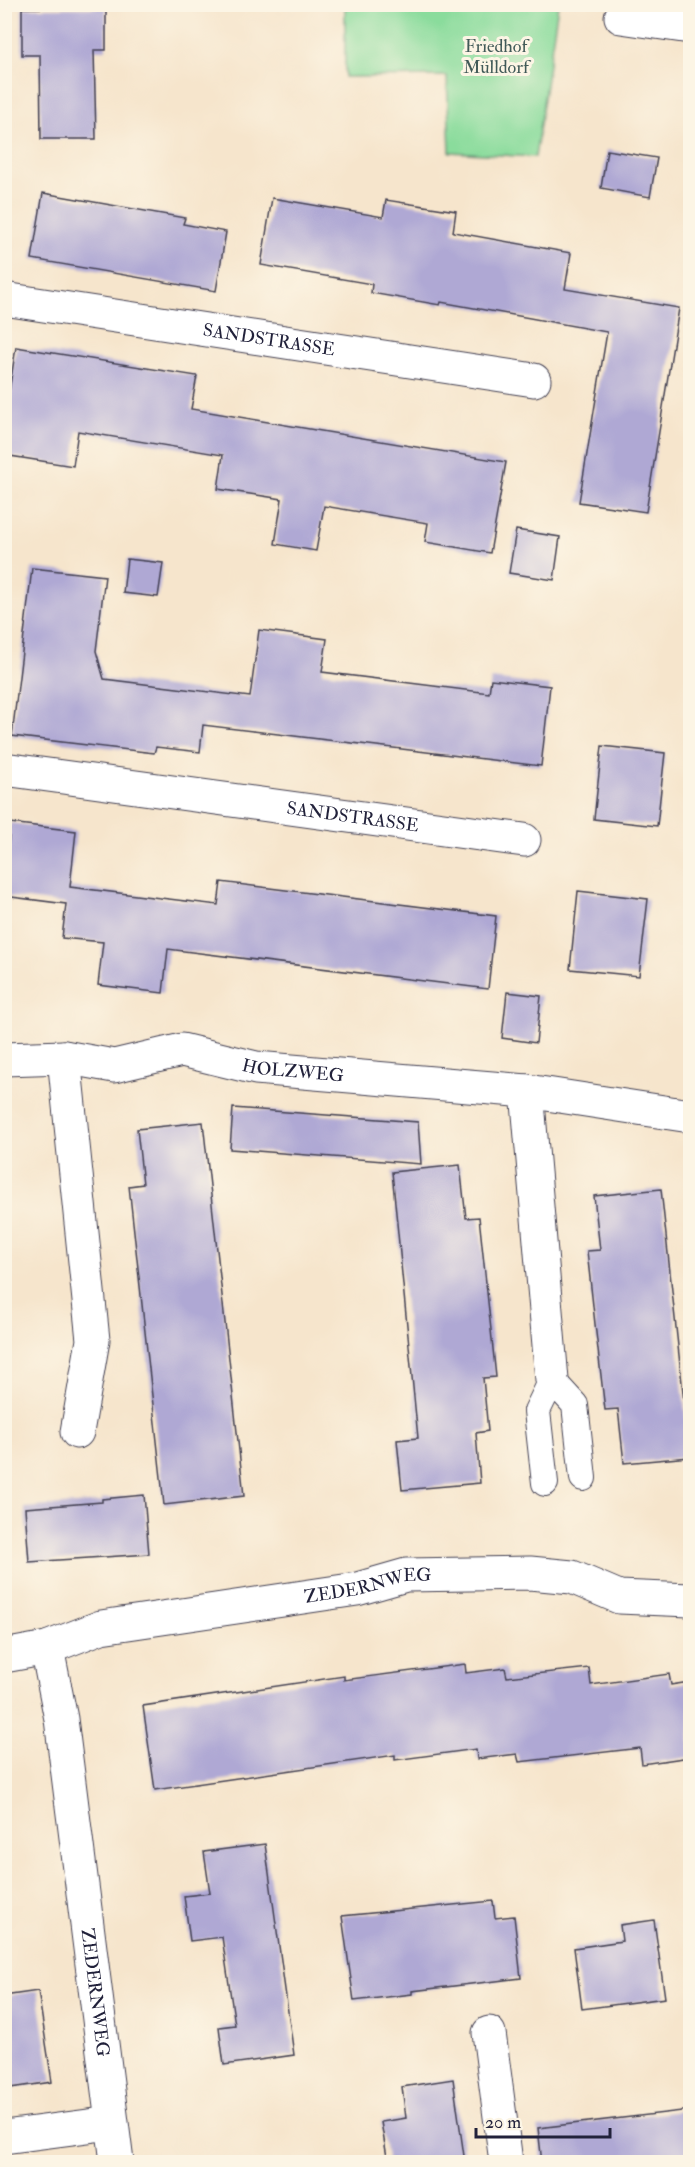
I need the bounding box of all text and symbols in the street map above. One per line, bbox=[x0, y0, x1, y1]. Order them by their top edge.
park label: Friedhof Mülldorf bbox=[463, 35, 532, 79]
street label: SANDSTRASSE bbox=[201, 318, 336, 361]
street label: SANDSTRASSE bbox=[285, 796, 420, 837]
street label: HOLZWEG bbox=[240, 1054, 345, 1087]
street label: ZEDERNWEG bbox=[303, 1563, 431, 1608]
street label: ZEDERNWEG bbox=[76, 1927, 115, 2058]
scale bar bbox=[476, 2101, 610, 2139]
text: 20 m bbox=[485, 2111, 521, 2134]

